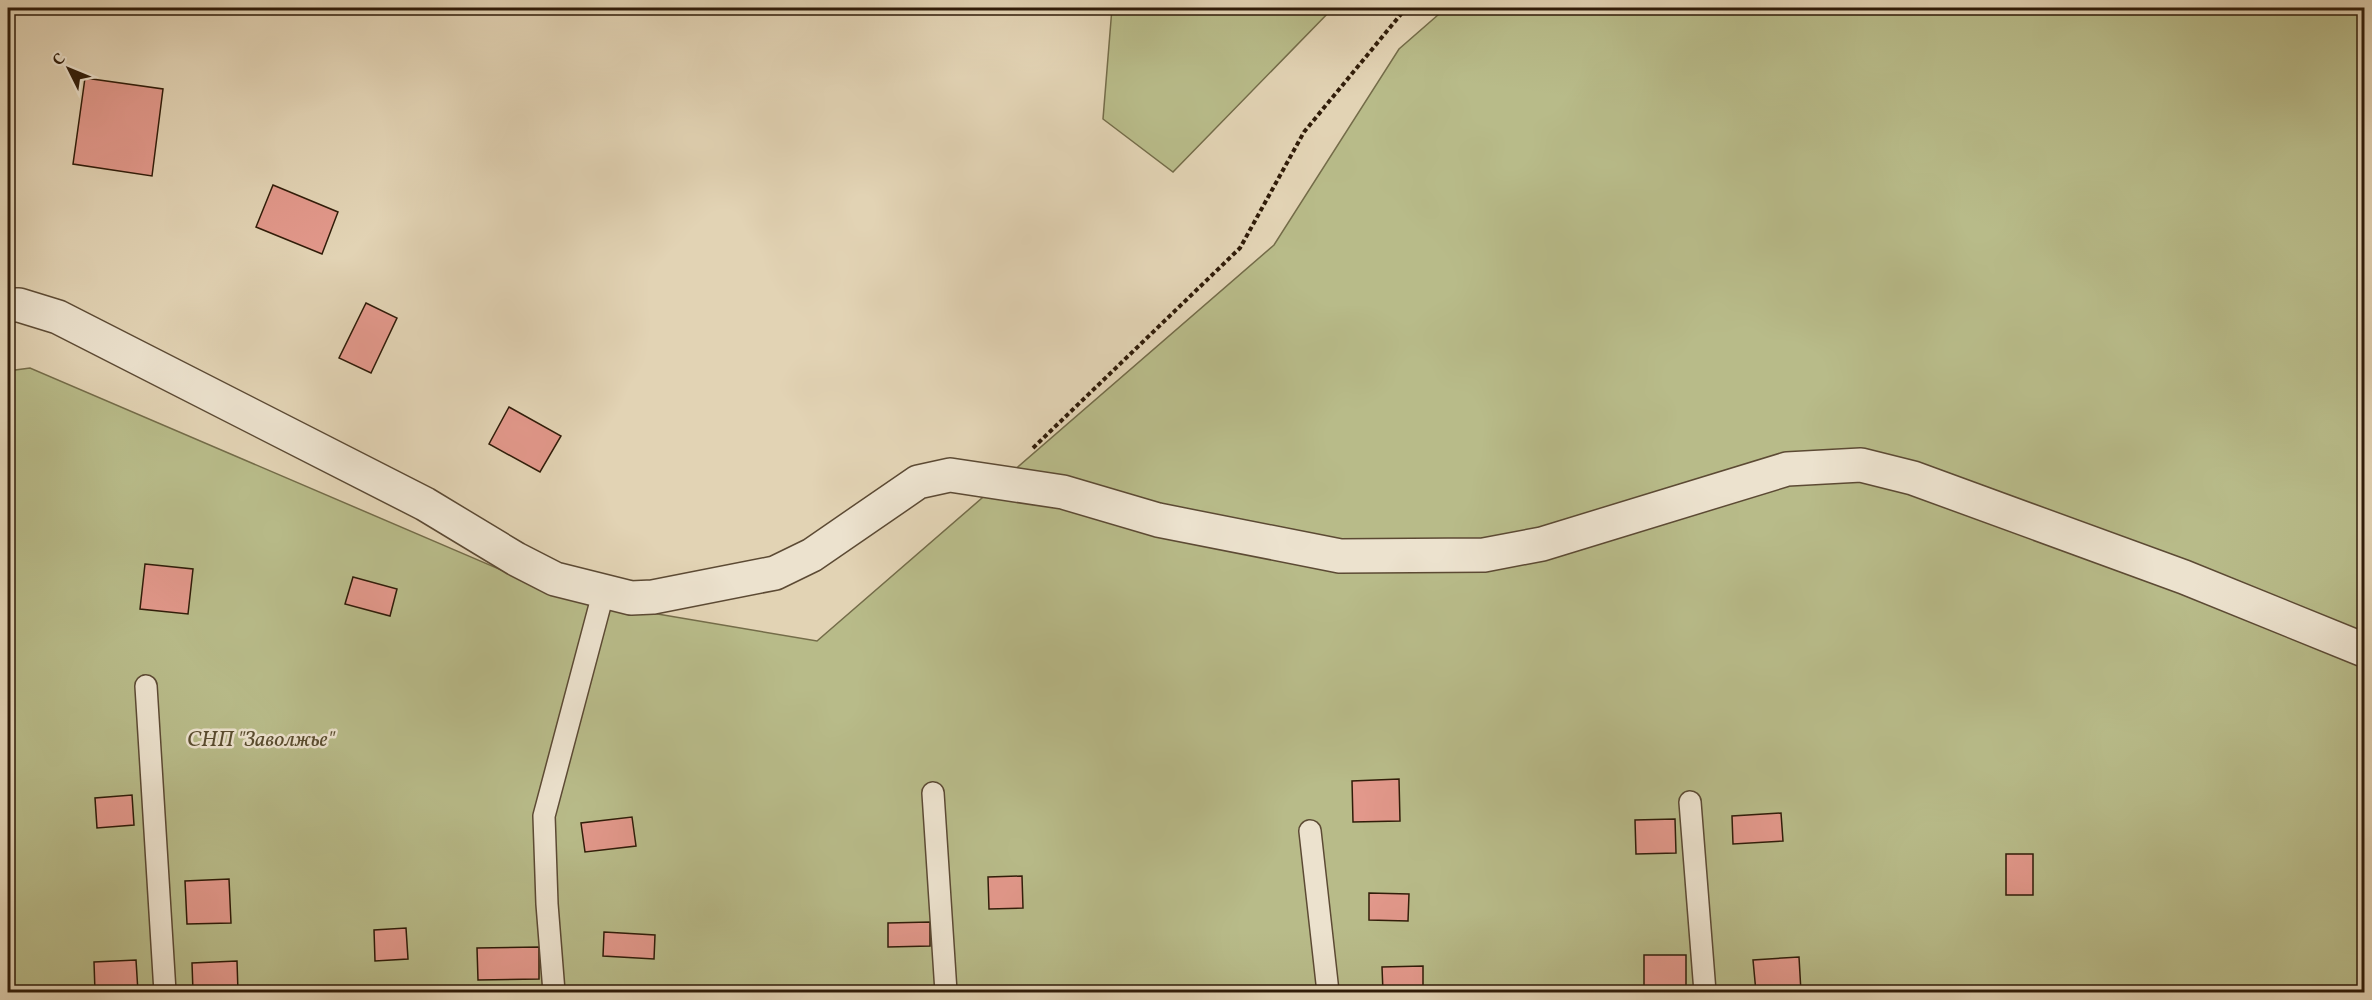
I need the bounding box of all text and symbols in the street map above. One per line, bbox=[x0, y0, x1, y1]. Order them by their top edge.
north arrow bbox=[39, 39, 99, 99]
text: С bbox=[48, 49, 71, 71]
park label: СНП "Заволжье" bbox=[187, 725, 336, 756]

